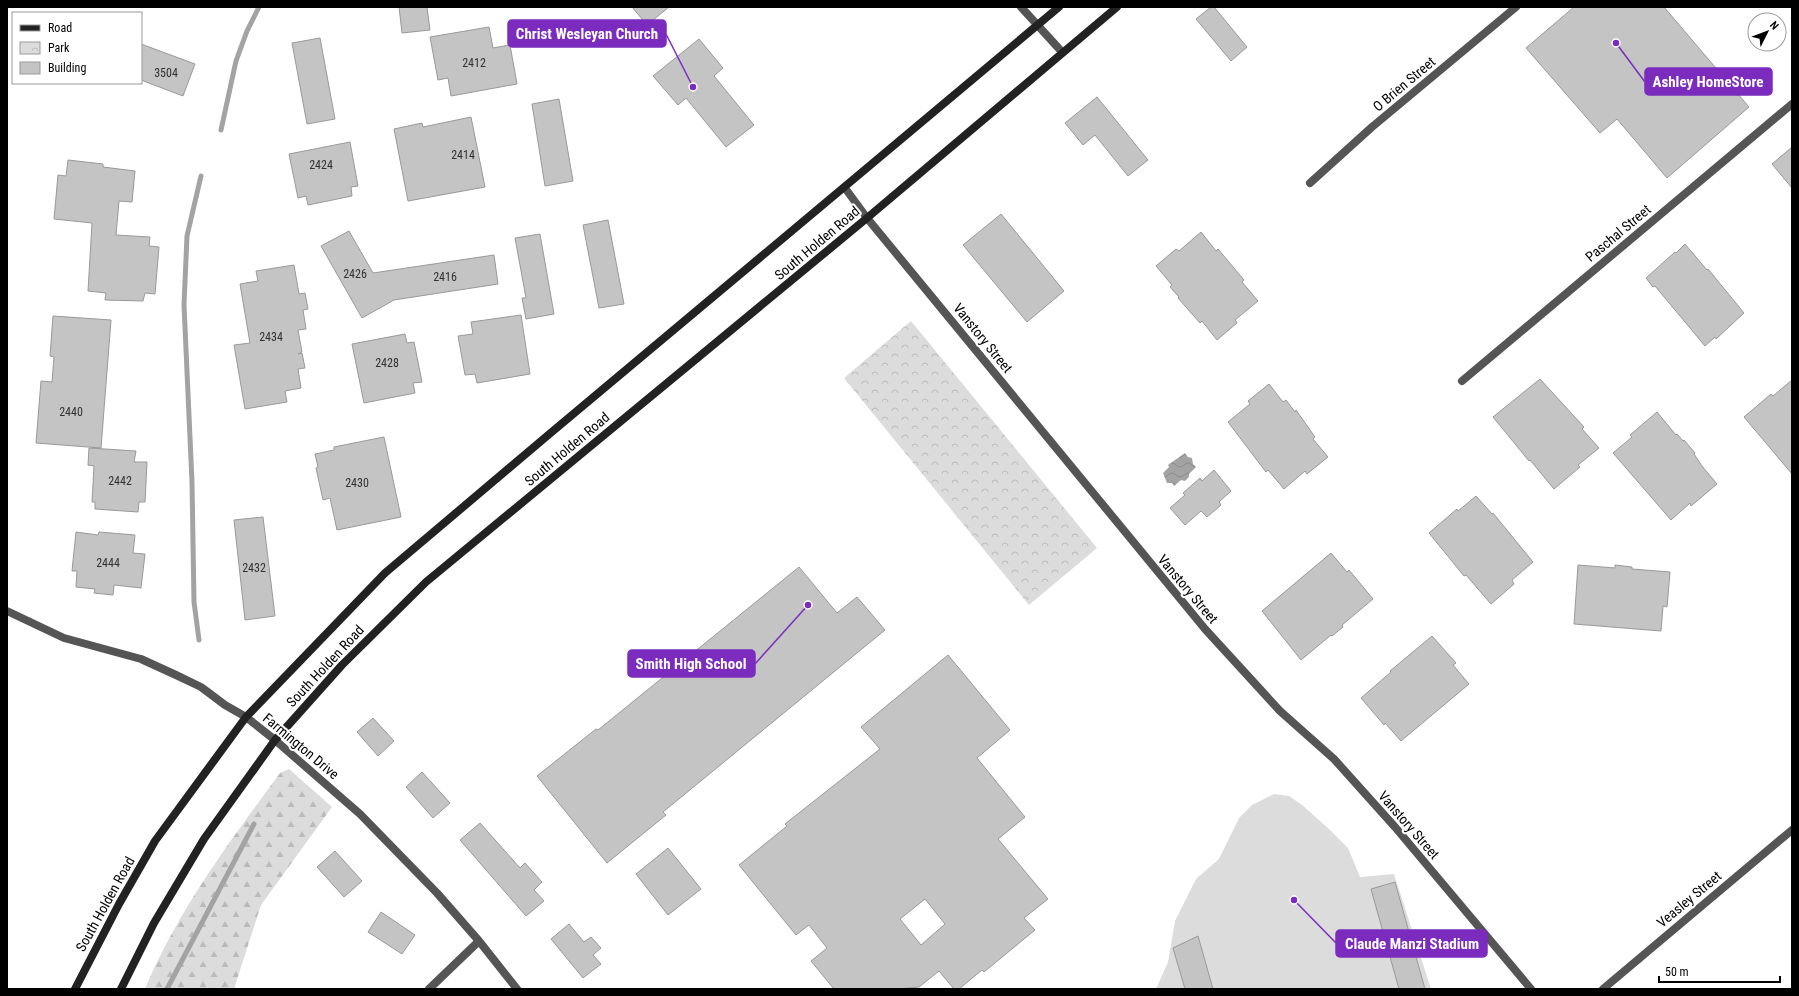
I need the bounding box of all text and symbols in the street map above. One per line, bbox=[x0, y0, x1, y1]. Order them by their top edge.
legend bbox=[12, 12, 142, 84]
north arrow bbox=[1747, 12, 1787, 52]
text: N bbox=[1767, 19, 1781, 33]
callout: Christ Wesleyan Church bbox=[508, 20, 666, 47]
text: Road bbox=[48, 21, 72, 35]
text: Christ Wesleyan Church bbox=[516, 25, 658, 43]
text: Park bbox=[48, 41, 70, 55]
street label: O Brien Street bbox=[1370, 53, 1438, 115]
house number: 2412 bbox=[462, 56, 486, 70]
text: Building bbox=[48, 61, 86, 75]
house number: 3504 bbox=[154, 66, 178, 80]
callout: Ashley HomeStore bbox=[1645, 68, 1772, 95]
text: Ashley HomeStore bbox=[1652, 73, 1764, 91]
house number: 2414 bbox=[451, 148, 475, 162]
house number: 2424 bbox=[309, 158, 333, 172]
street label: Paschal Street bbox=[1582, 201, 1654, 265]
street label: South Holden Road bbox=[771, 203, 863, 283]
house number: 2426 bbox=[343, 267, 367, 281]
house number: 2416 bbox=[433, 270, 457, 284]
street label: Vanstory Street bbox=[950, 300, 1016, 376]
house number: 2434 bbox=[259, 330, 283, 344]
house number: 2428 bbox=[375, 356, 399, 370]
house number: 2440 bbox=[59, 405, 83, 419]
street label: South Holden Road bbox=[521, 409, 613, 489]
house number: 2442 bbox=[108, 474, 132, 488]
house number: 2430 bbox=[345, 476, 369, 490]
street label: Vanstory Street bbox=[1155, 551, 1221, 627]
house number: 2444 bbox=[96, 556, 120, 570]
house number: 2432 bbox=[242, 561, 266, 575]
street label: South Holden Road bbox=[283, 622, 367, 710]
callout: Smith High School bbox=[628, 650, 755, 677]
text: Smith High School bbox=[636, 655, 746, 673]
street label: Farmington Drive bbox=[260, 710, 342, 783]
street label: Vanstory Street bbox=[1375, 788, 1443, 862]
street label: South Holden Road bbox=[72, 854, 138, 954]
street label: Veasley Street bbox=[1654, 868, 1724, 930]
callout: Claude Manzi Stadium bbox=[1336, 930, 1487, 957]
text: Claude Manzi Stadium bbox=[1345, 935, 1479, 953]
scale bar bbox=[1659, 958, 1780, 984]
text: 50 m bbox=[1665, 965, 1689, 979]

